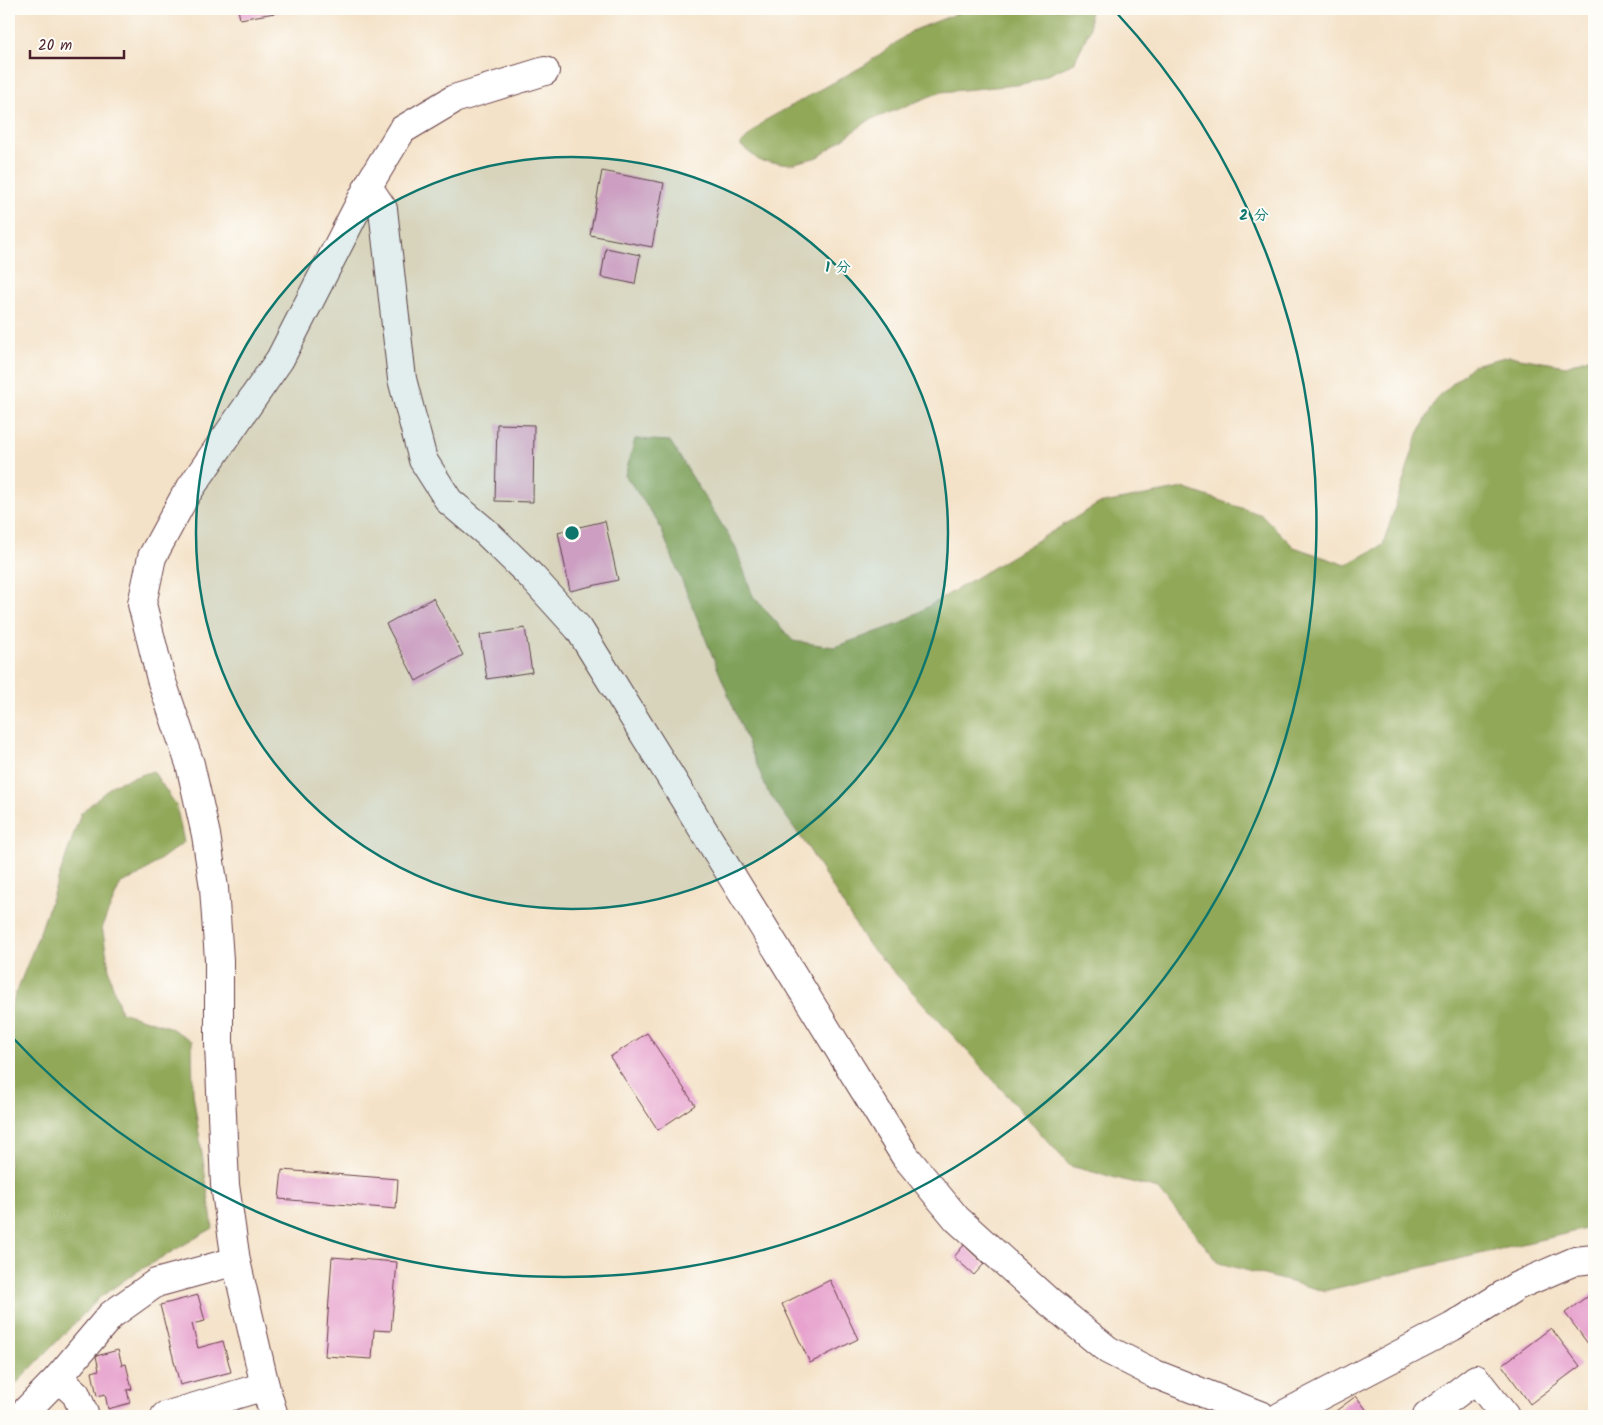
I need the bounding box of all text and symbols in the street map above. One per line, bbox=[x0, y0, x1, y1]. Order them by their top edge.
scale bar bbox=[30, 28, 124, 60]
text: 20 m bbox=[38, 34, 72, 58]
text: 2 分 bbox=[1239, 204, 1269, 228]
text: 1 分 bbox=[825, 256, 851, 280]
centre of rings bbox=[563, 524, 581, 542]

